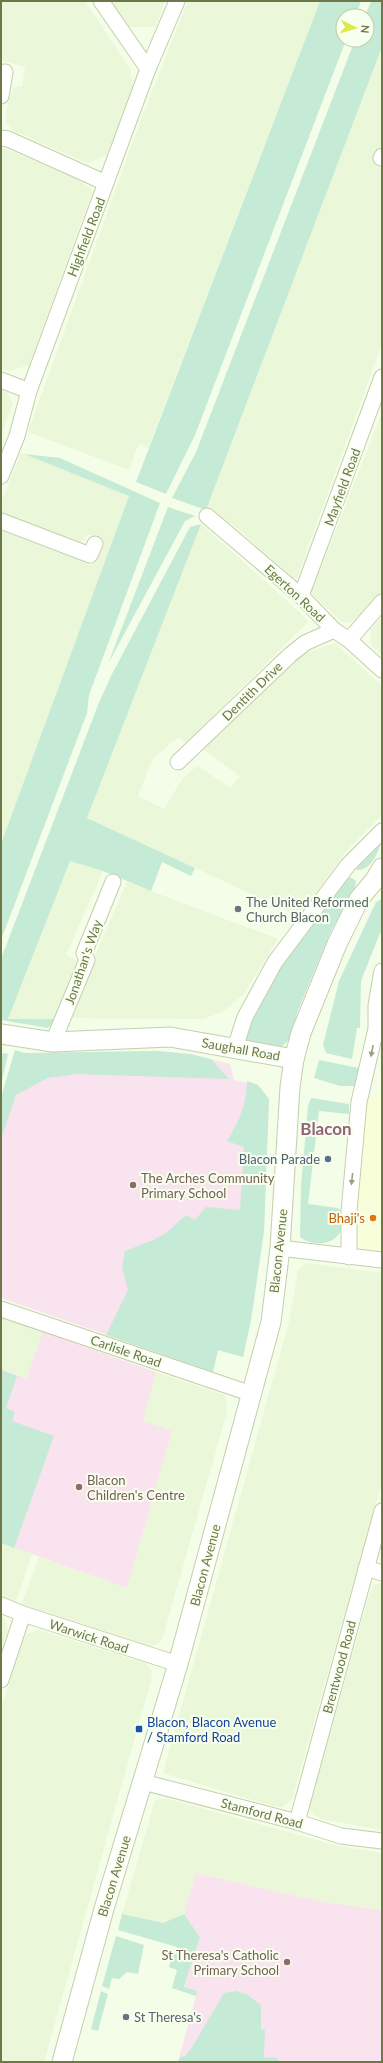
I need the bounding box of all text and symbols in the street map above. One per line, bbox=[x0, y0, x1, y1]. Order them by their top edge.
north arrow bbox=[335, 8, 375, 48]
text: N bbox=[359, 24, 372, 34]
street label: Highfield Road bbox=[64, 195, 108, 279]
street label: Mayfield Road bbox=[321, 446, 363, 528]
street label: Egerton Road bbox=[261, 561, 329, 625]
street label: Dentith Drive bbox=[218, 658, 286, 724]
place label: The United Reformed Church Blacon bbox=[246, 894, 369, 925]
marker: The United Reformed Church Blacon bbox=[233, 904, 243, 914]
street label: Jonathan's Way bbox=[61, 917, 105, 1007]
street label: Saughall Road bbox=[200, 1034, 282, 1064]
one-way arrow bbox=[369, 1045, 375, 1057]
district label: Blacon bbox=[300, 1118, 352, 1139]
place label: Blacon Parade bbox=[239, 1151, 320, 1167]
marker: Blacon Parade bbox=[323, 1154, 333, 1164]
place label: The Arches Community Primary School bbox=[141, 1170, 275, 1201]
one-way arrow bbox=[349, 1173, 355, 1185]
marker: The Arches Community Primary School bbox=[128, 1180, 138, 1190]
street label: Blacon Avenue bbox=[266, 1208, 290, 1294]
place label: Bhaji's bbox=[329, 1210, 365, 1226]
marker: Bhaji's bbox=[368, 1213, 378, 1223]
street label: Carlisle Road bbox=[89, 1331, 163, 1371]
place label: Blacon Children's Centre bbox=[87, 1472, 185, 1503]
marker: Blacon Children's Centre bbox=[74, 1482, 84, 1492]
street label: Blacon Avenue bbox=[186, 1522, 224, 1608]
street label: Warwick Road bbox=[47, 1616, 131, 1656]
street label: Brentwood Road bbox=[319, 1619, 359, 1715]
place label: Blacon, Blacon Avenue / Stamford Road bbox=[147, 1714, 276, 1745]
marker: Blacon, Blacon Avenue / Stamford Road bbox=[134, 1724, 144, 1734]
street label: Stamford Road bbox=[219, 1794, 305, 1832]
street label: Blacon Avenue bbox=[94, 1833, 134, 1919]
place label: St Theresa's Catholic Primary School bbox=[161, 1947, 279, 1978]
marker: St Theresa's Catholic Primary School bbox=[282, 1957, 292, 1967]
place label: St Theresa's bbox=[134, 2009, 202, 2025]
marker: St Theresa's bbox=[121, 2012, 131, 2022]

